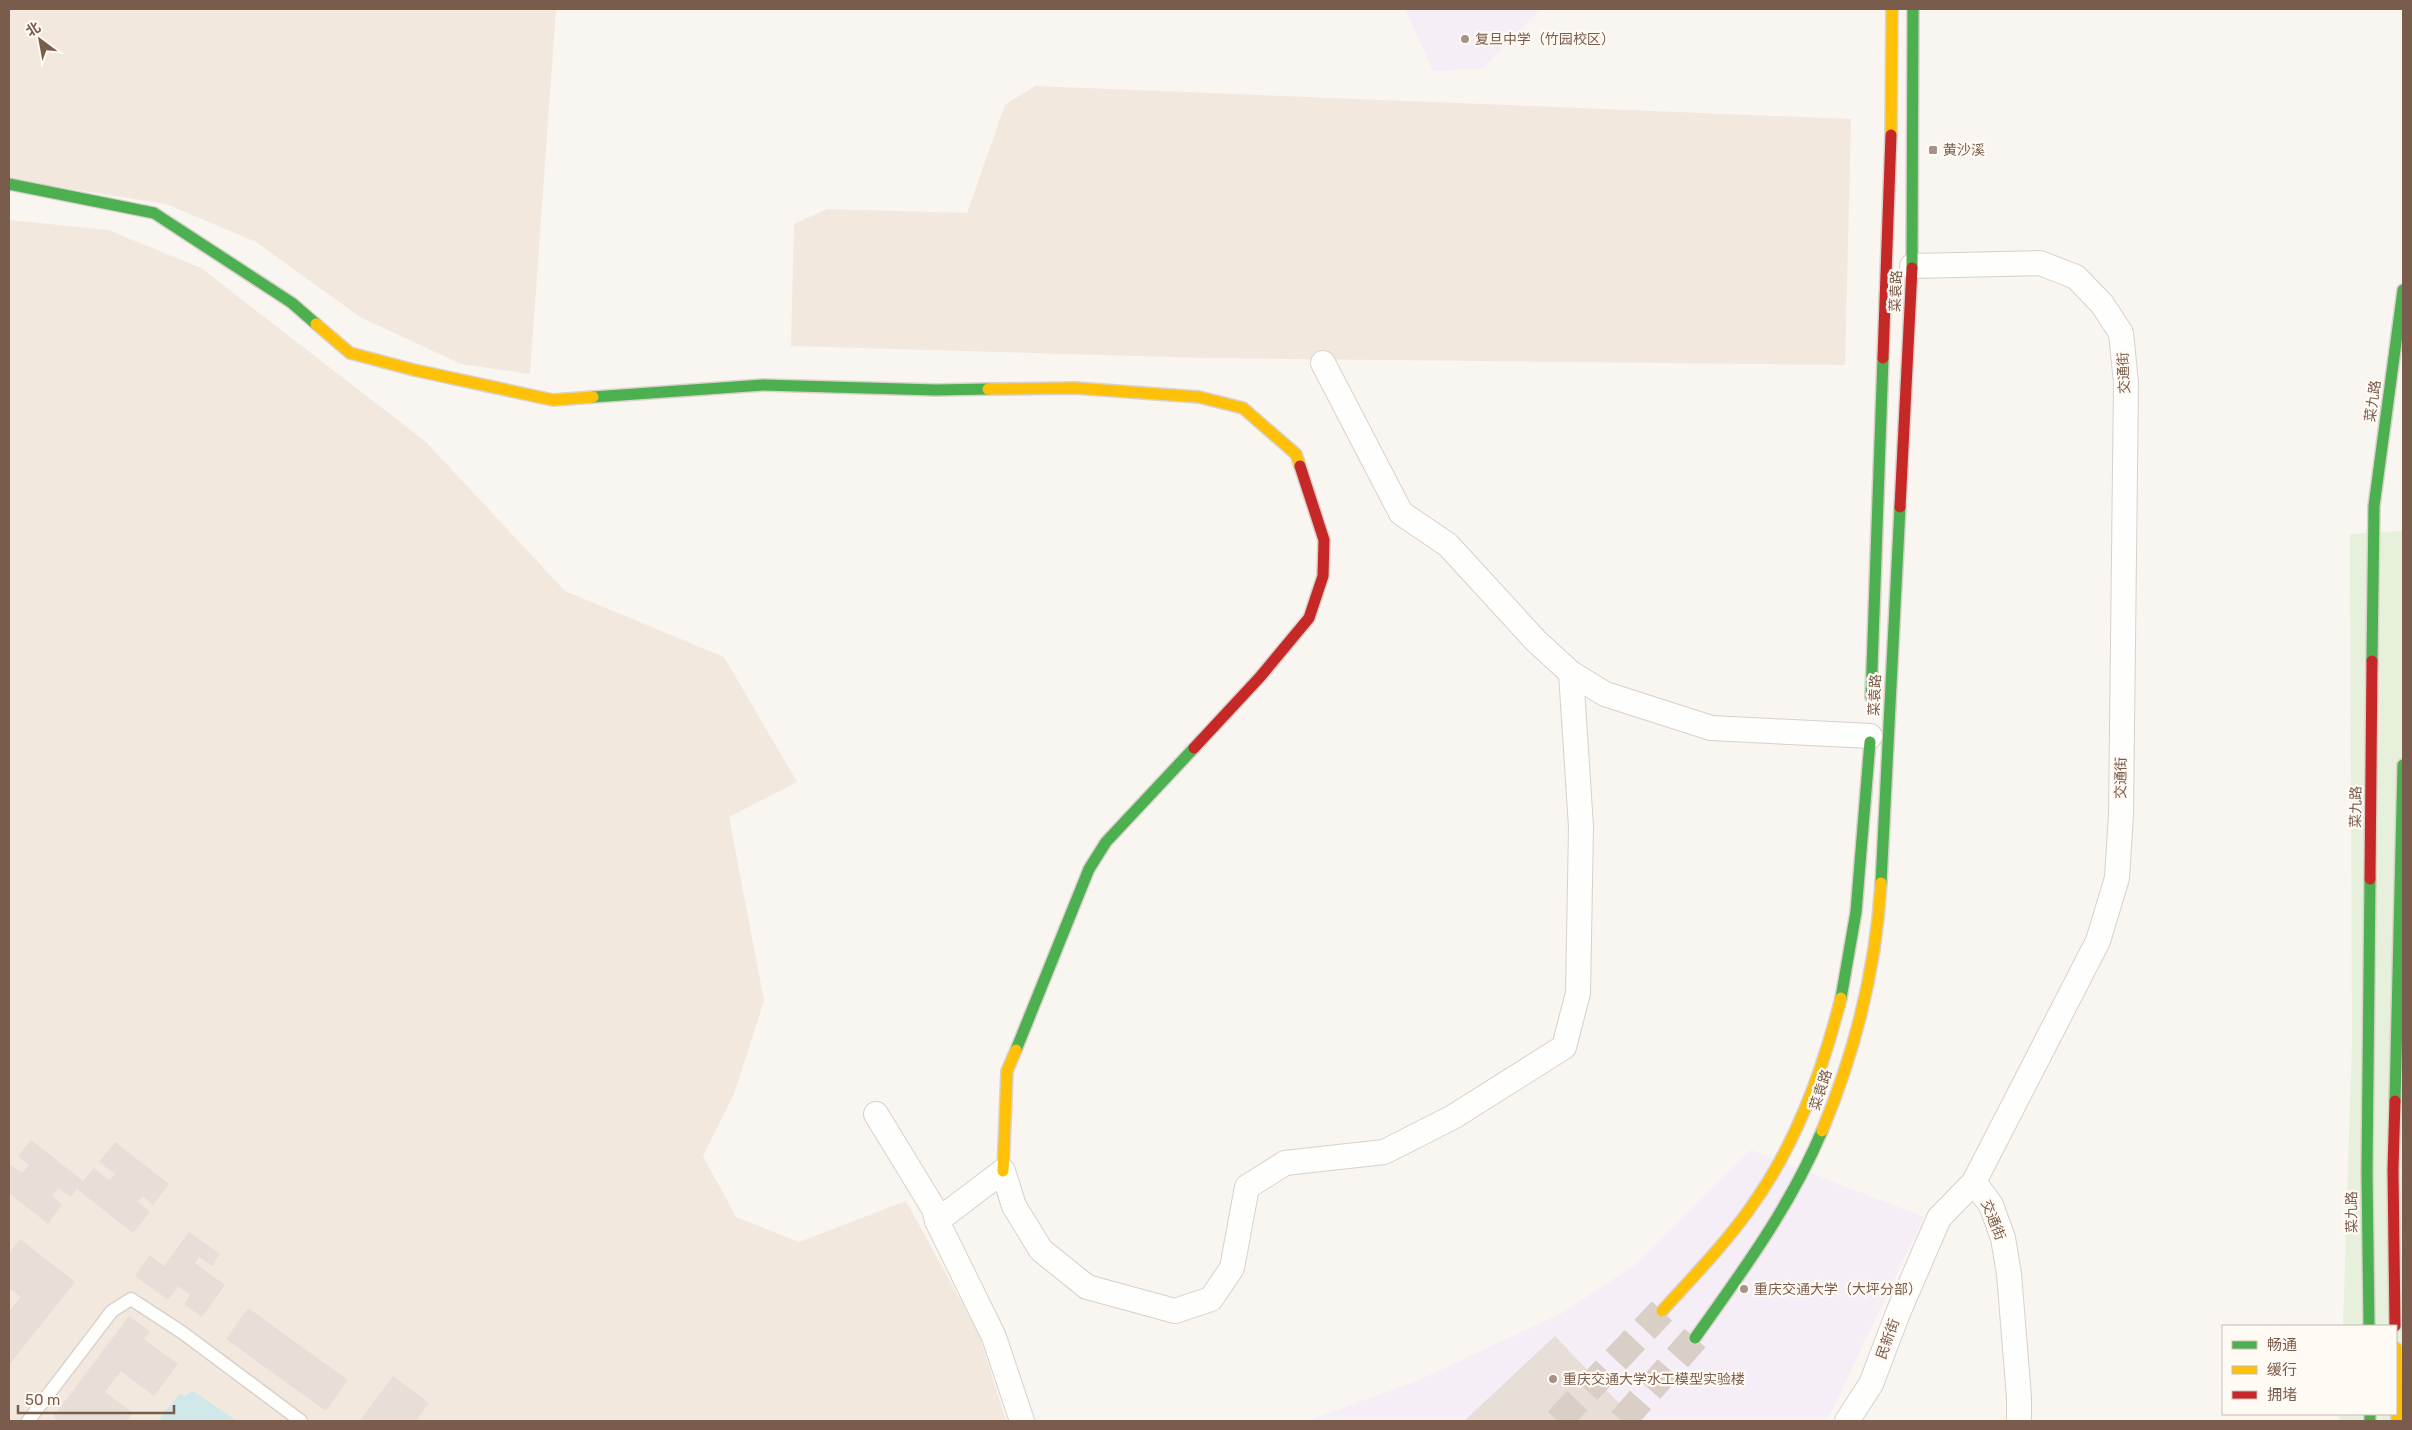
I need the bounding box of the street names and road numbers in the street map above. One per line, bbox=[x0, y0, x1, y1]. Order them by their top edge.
street label: 菜袁路 bbox=[1886, 270, 1906, 312]
street label: 交通街 bbox=[2114, 352, 2134, 394]
street label: 菜九路 bbox=[2362, 379, 2384, 423]
street label: 菜袁路 bbox=[1865, 674, 1885, 716]
street label: 交通街 bbox=[2112, 757, 2130, 799]
street label: 菜九路 bbox=[2347, 786, 2365, 828]
street label: 菜袁路 bbox=[1806, 1067, 1836, 1113]
street label: 菜九路 bbox=[2343, 1191, 2361, 1233]
street label: 交通街 bbox=[1977, 1197, 2009, 1243]
street label: 民新街 bbox=[1873, 1316, 1903, 1362]

